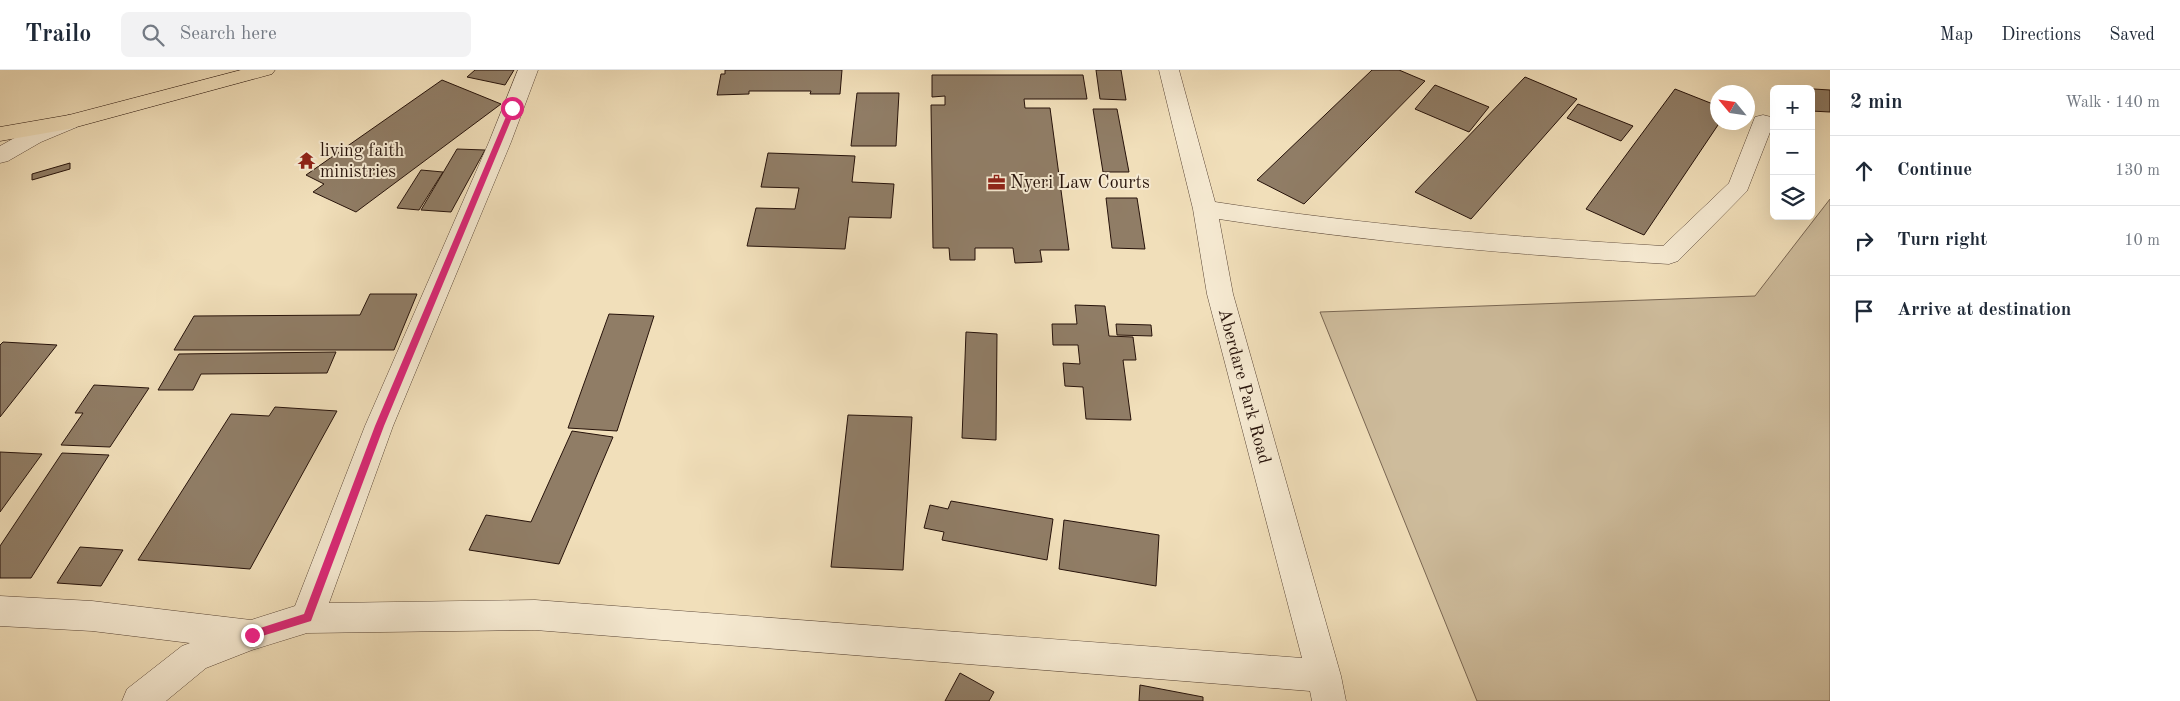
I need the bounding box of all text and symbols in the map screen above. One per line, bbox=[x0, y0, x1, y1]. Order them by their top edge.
search box bbox=[121, 12, 471, 57]
icon: search bbox=[139, 21, 167, 49]
text: Trailo bbox=[25, 23, 91, 47]
text: Search here bbox=[179, 25, 277, 44]
text: Map bbox=[1940, 26, 1973, 44]
text: Directions bbox=[2001, 26, 2081, 44]
text: Saved bbox=[2109, 26, 2155, 44]
north arrow bbox=[1710, 85, 1755, 130]
map controls bbox=[1770, 85, 1815, 220]
button: + bbox=[1770, 85, 1815, 130]
text: 2 min bbox=[1850, 92, 1903, 113]
text: Walk · 140 m bbox=[2065, 95, 2160, 111]
route start bbox=[501, 97, 524, 120]
button: − bbox=[1770, 130, 1815, 175]
place label: living faith ministries bbox=[320, 142, 405, 181]
temple icon: living faith ministries bbox=[296, 150, 316, 170]
icon: ahead bbox=[1850, 157, 1878, 185]
text: Continue bbox=[1897, 161, 1972, 180]
text: 130 m bbox=[2115, 163, 2160, 179]
office icon: Nyeri Law Courts bbox=[986, 172, 1006, 192]
place label: Nyeri Law Courts bbox=[1010, 174, 1150, 192]
button: layers bbox=[1770, 175, 1815, 220]
icon: right bbox=[1850, 227, 1878, 255]
text: Turn right bbox=[1897, 231, 1987, 250]
text: 10 m bbox=[2124, 233, 2160, 249]
icon: arrive bbox=[1850, 297, 1878, 325]
text: Arrive at destination bbox=[1897, 301, 2071, 320]
street label: Aberdare Park Road bbox=[1215, 307, 1273, 466]
route end bbox=[241, 624, 264, 647]

